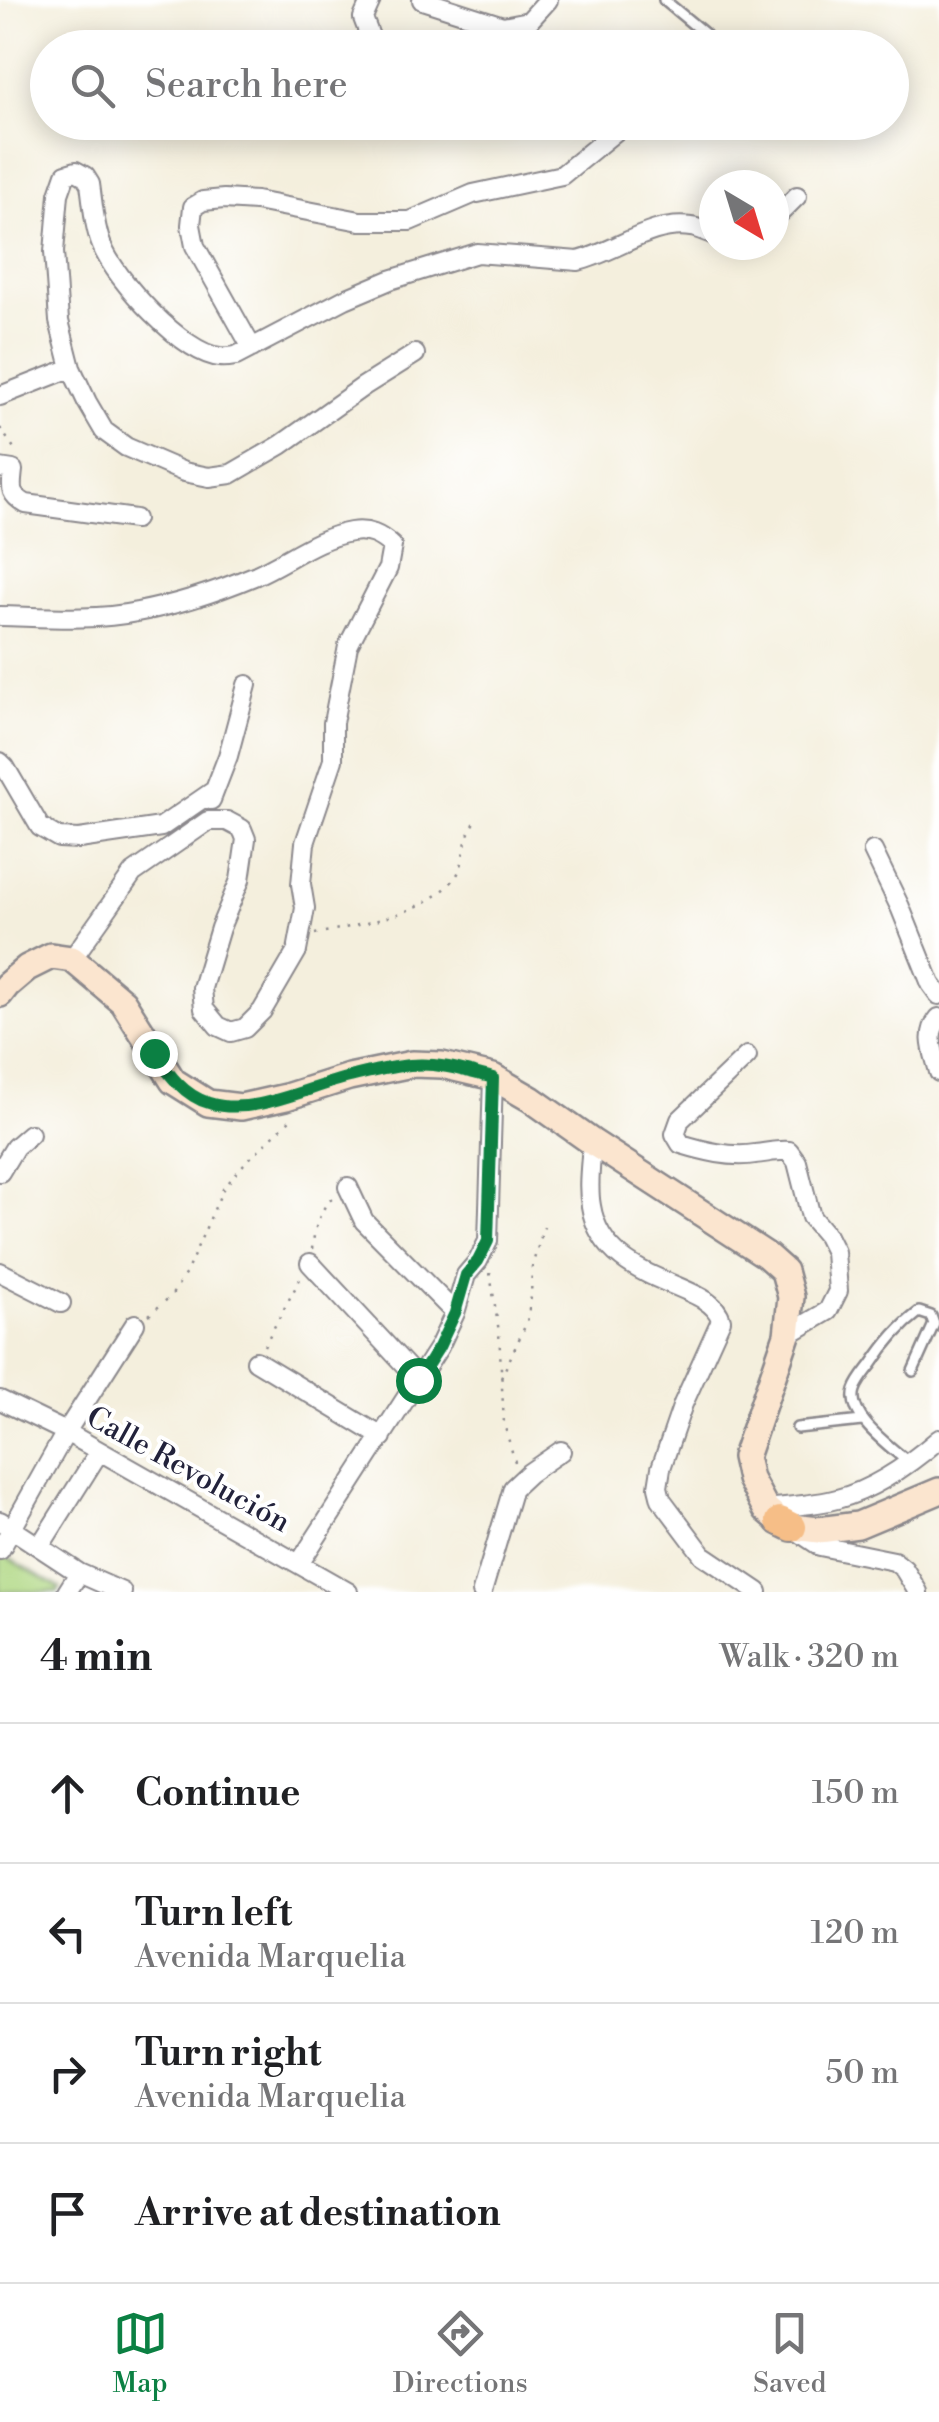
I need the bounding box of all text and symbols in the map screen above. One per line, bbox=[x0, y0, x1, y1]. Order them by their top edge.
search box bbox=[30, 30, 909, 140]
icon: search bbox=[65, 58, 120, 113]
text: Search here bbox=[145, 62, 348, 109]
north arrow bbox=[699, 170, 789, 260]
route end bbox=[132, 1031, 178, 1077]
route start bbox=[396, 1358, 442, 1404]
street label: Calle Revolución bbox=[79, 1398, 297, 1542]
text: 4 min bbox=[40, 1631, 152, 1684]
text: Walk · 320 m bbox=[719, 1637, 899, 1677]
icon: ahead bbox=[40, 1766, 95, 1821]
text: Continue bbox=[135, 1770, 300, 1817]
text: 150 m bbox=[812, 1773, 899, 1813]
text: Turn left bbox=[135, 1890, 292, 1937]
icon: left bbox=[40, 1906, 95, 1961]
text: 120 m bbox=[810, 1913, 899, 1953]
text: Avenida Marquelia bbox=[135, 1937, 406, 1977]
text: Turn right bbox=[135, 2030, 321, 2077]
icon: right bbox=[40, 2046, 95, 2101]
text: 50 m bbox=[826, 2053, 899, 2093]
text: Avenida Marquelia bbox=[135, 2077, 406, 2117]
icon: arrive bbox=[40, 2186, 95, 2241]
text: Arrive at destination bbox=[135, 2190, 501, 2237]
tab: Map bbox=[113, 2306, 168, 2401]
tab: Directions bbox=[393, 2306, 528, 2401]
tab: Saved bbox=[753, 2306, 826, 2401]

